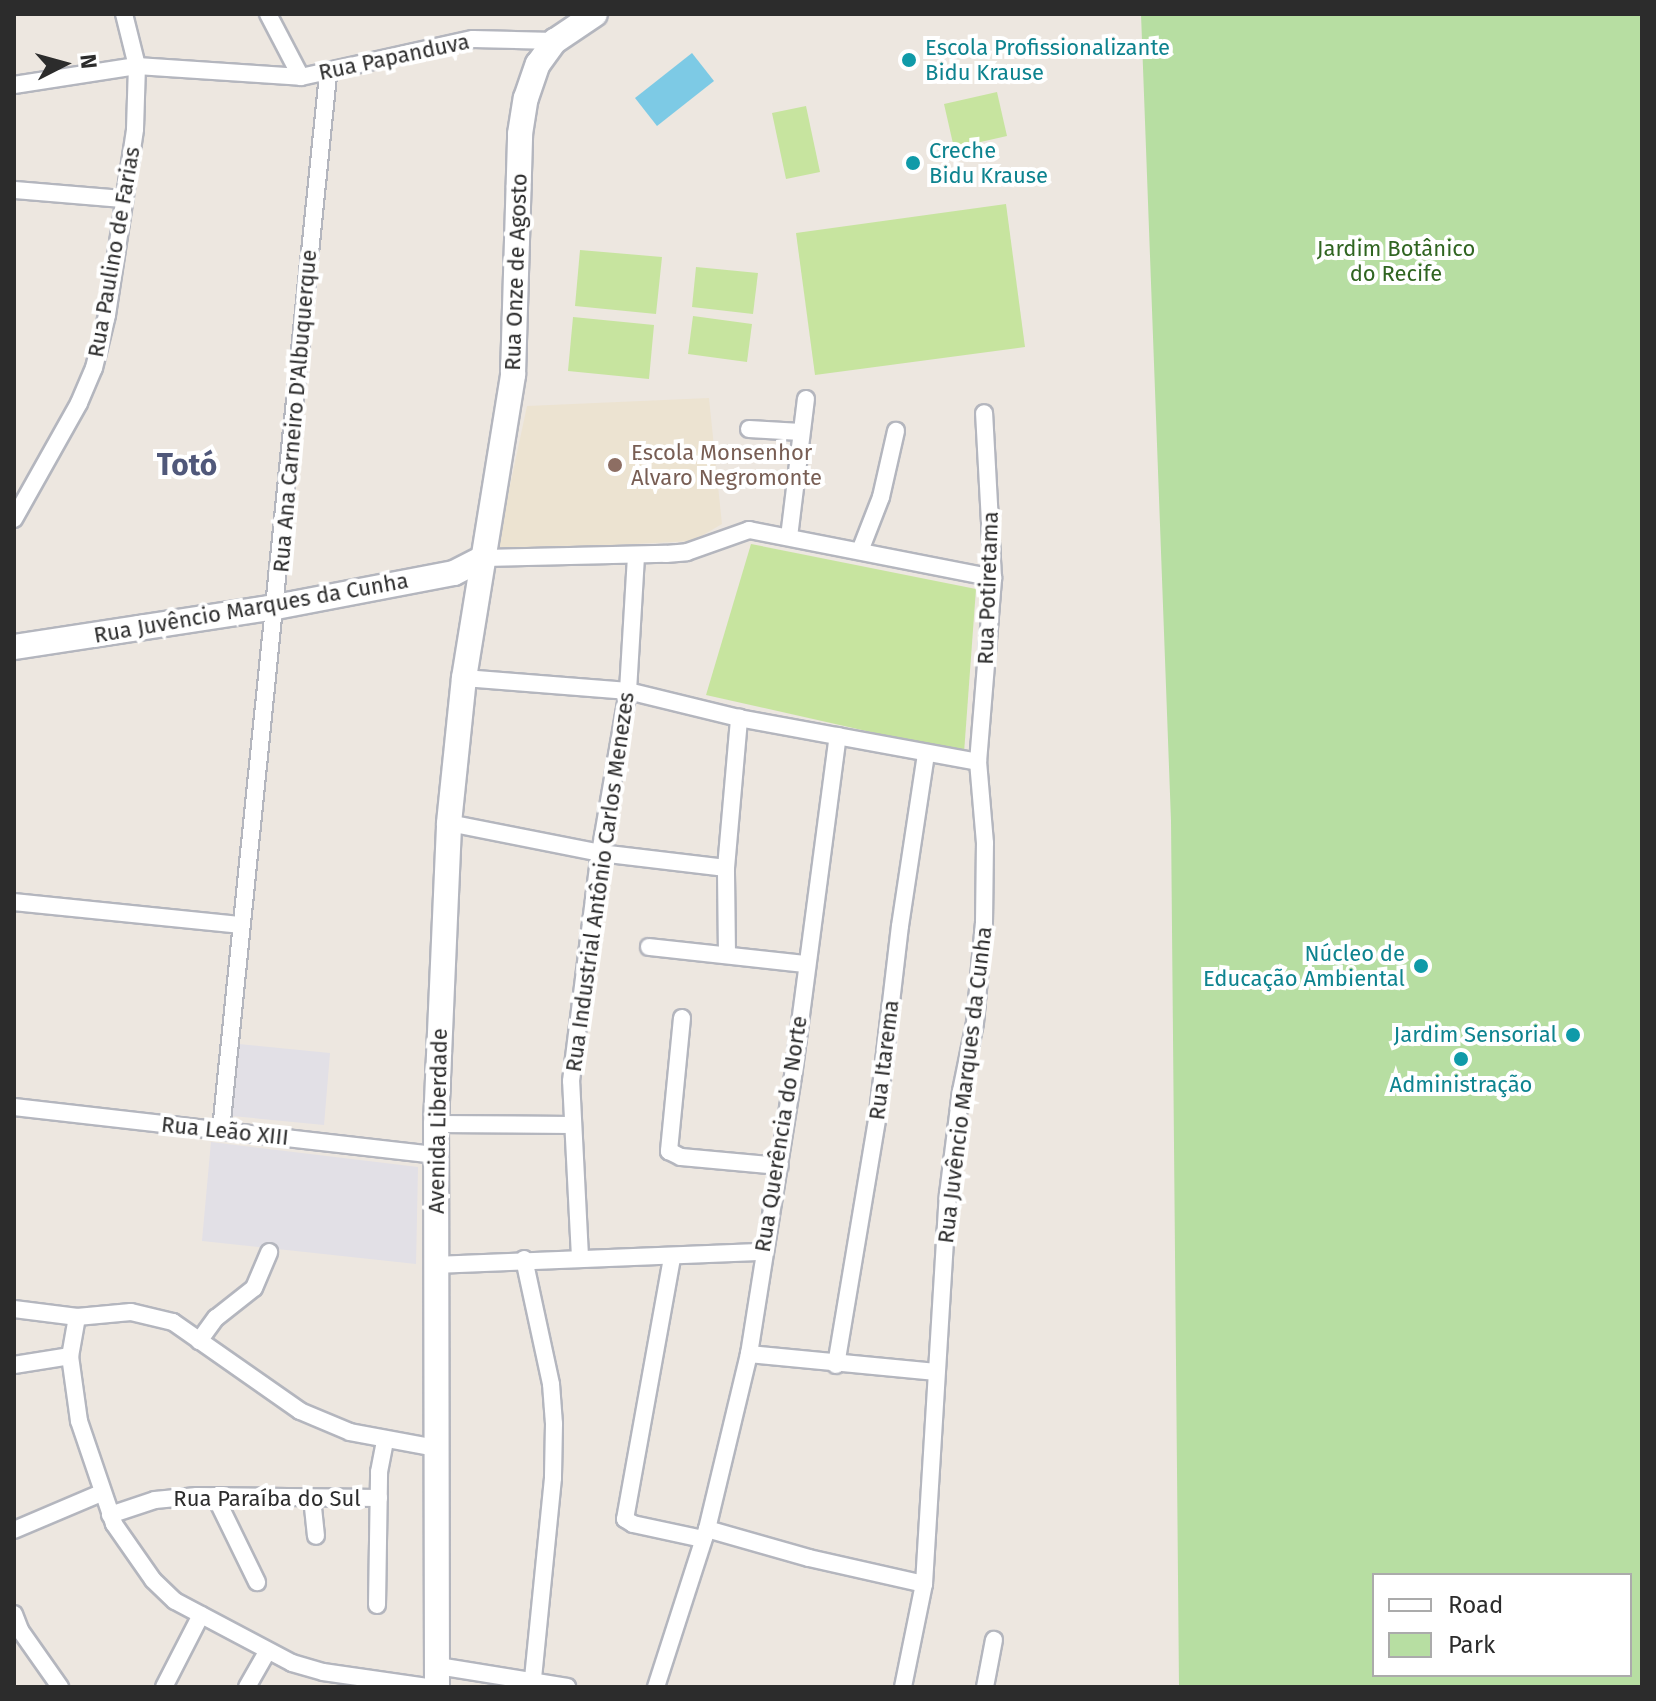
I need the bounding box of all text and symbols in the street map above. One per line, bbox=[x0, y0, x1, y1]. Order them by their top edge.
north arrow bbox=[24, 24, 104, 104]
street label: Rua Papanduva bbox=[316, 28, 472, 86]
place label: Escola Profissionalizante Bidu Krause bbox=[925, 34, 1170, 86]
marker: Escola Profissionalizante Bidu Krause bbox=[900, 51, 918, 69]
text: N bbox=[74, 53, 103, 70]
place label: Creche Bidu Krause bbox=[929, 137, 1048, 188]
street label: Rua Paulino de Farias bbox=[82, 145, 146, 359]
marker: Creche Bidu Krause bbox=[904, 154, 922, 172]
street label: Rua Onze de Agosto bbox=[499, 173, 533, 371]
park label: Jardim Botânico do Recife bbox=[1317, 235, 1475, 286]
street label: Rua Ana Carneiro D'Albuquerque bbox=[268, 248, 322, 574]
place label: Escola Monsenhor Alvaro Negromonte bbox=[631, 439, 822, 490]
district label: Totó bbox=[157, 447, 217, 483]
marker: Escola Monsenhor Alvaro Negromonte bbox=[606, 456, 624, 474]
street label: Rua Potiretama bbox=[972, 511, 1004, 665]
street label: Rua Juvêncio Marques da Cunha bbox=[92, 567, 410, 649]
street label: Rua Industrial Antônio Carlos Menezes bbox=[560, 690, 640, 1074]
street label: Rua Juvêncio Marques da Cunha bbox=[932, 925, 998, 1245]
place label: Núcleo de Educação Ambiental bbox=[1203, 940, 1405, 992]
marker: Núcleo de Educação Ambiental bbox=[1412, 957, 1430, 975]
street label: Rua Itarema bbox=[864, 998, 904, 1122]
street label: Rua Querência do Norte bbox=[749, 1014, 813, 1254]
place label: Jardim Sensorial bbox=[1394, 1022, 1557, 1048]
marker: Jardim Sensorial bbox=[1564, 1026, 1582, 1044]
street label: Avenida Liberdade bbox=[423, 1028, 453, 1214]
marker: Administração bbox=[1452, 1050, 1470, 1068]
place label: Administração bbox=[1390, 1072, 1532, 1098]
street label: Rua Leão XIII bbox=[160, 1111, 290, 1151]
street label: Rua Paraíba do Sul bbox=[173, 1486, 361, 1512]
legend bbox=[1372, 1573, 1632, 1677]
text: Road bbox=[1448, 1591, 1503, 1619]
text: Park bbox=[1448, 1631, 1495, 1659]

